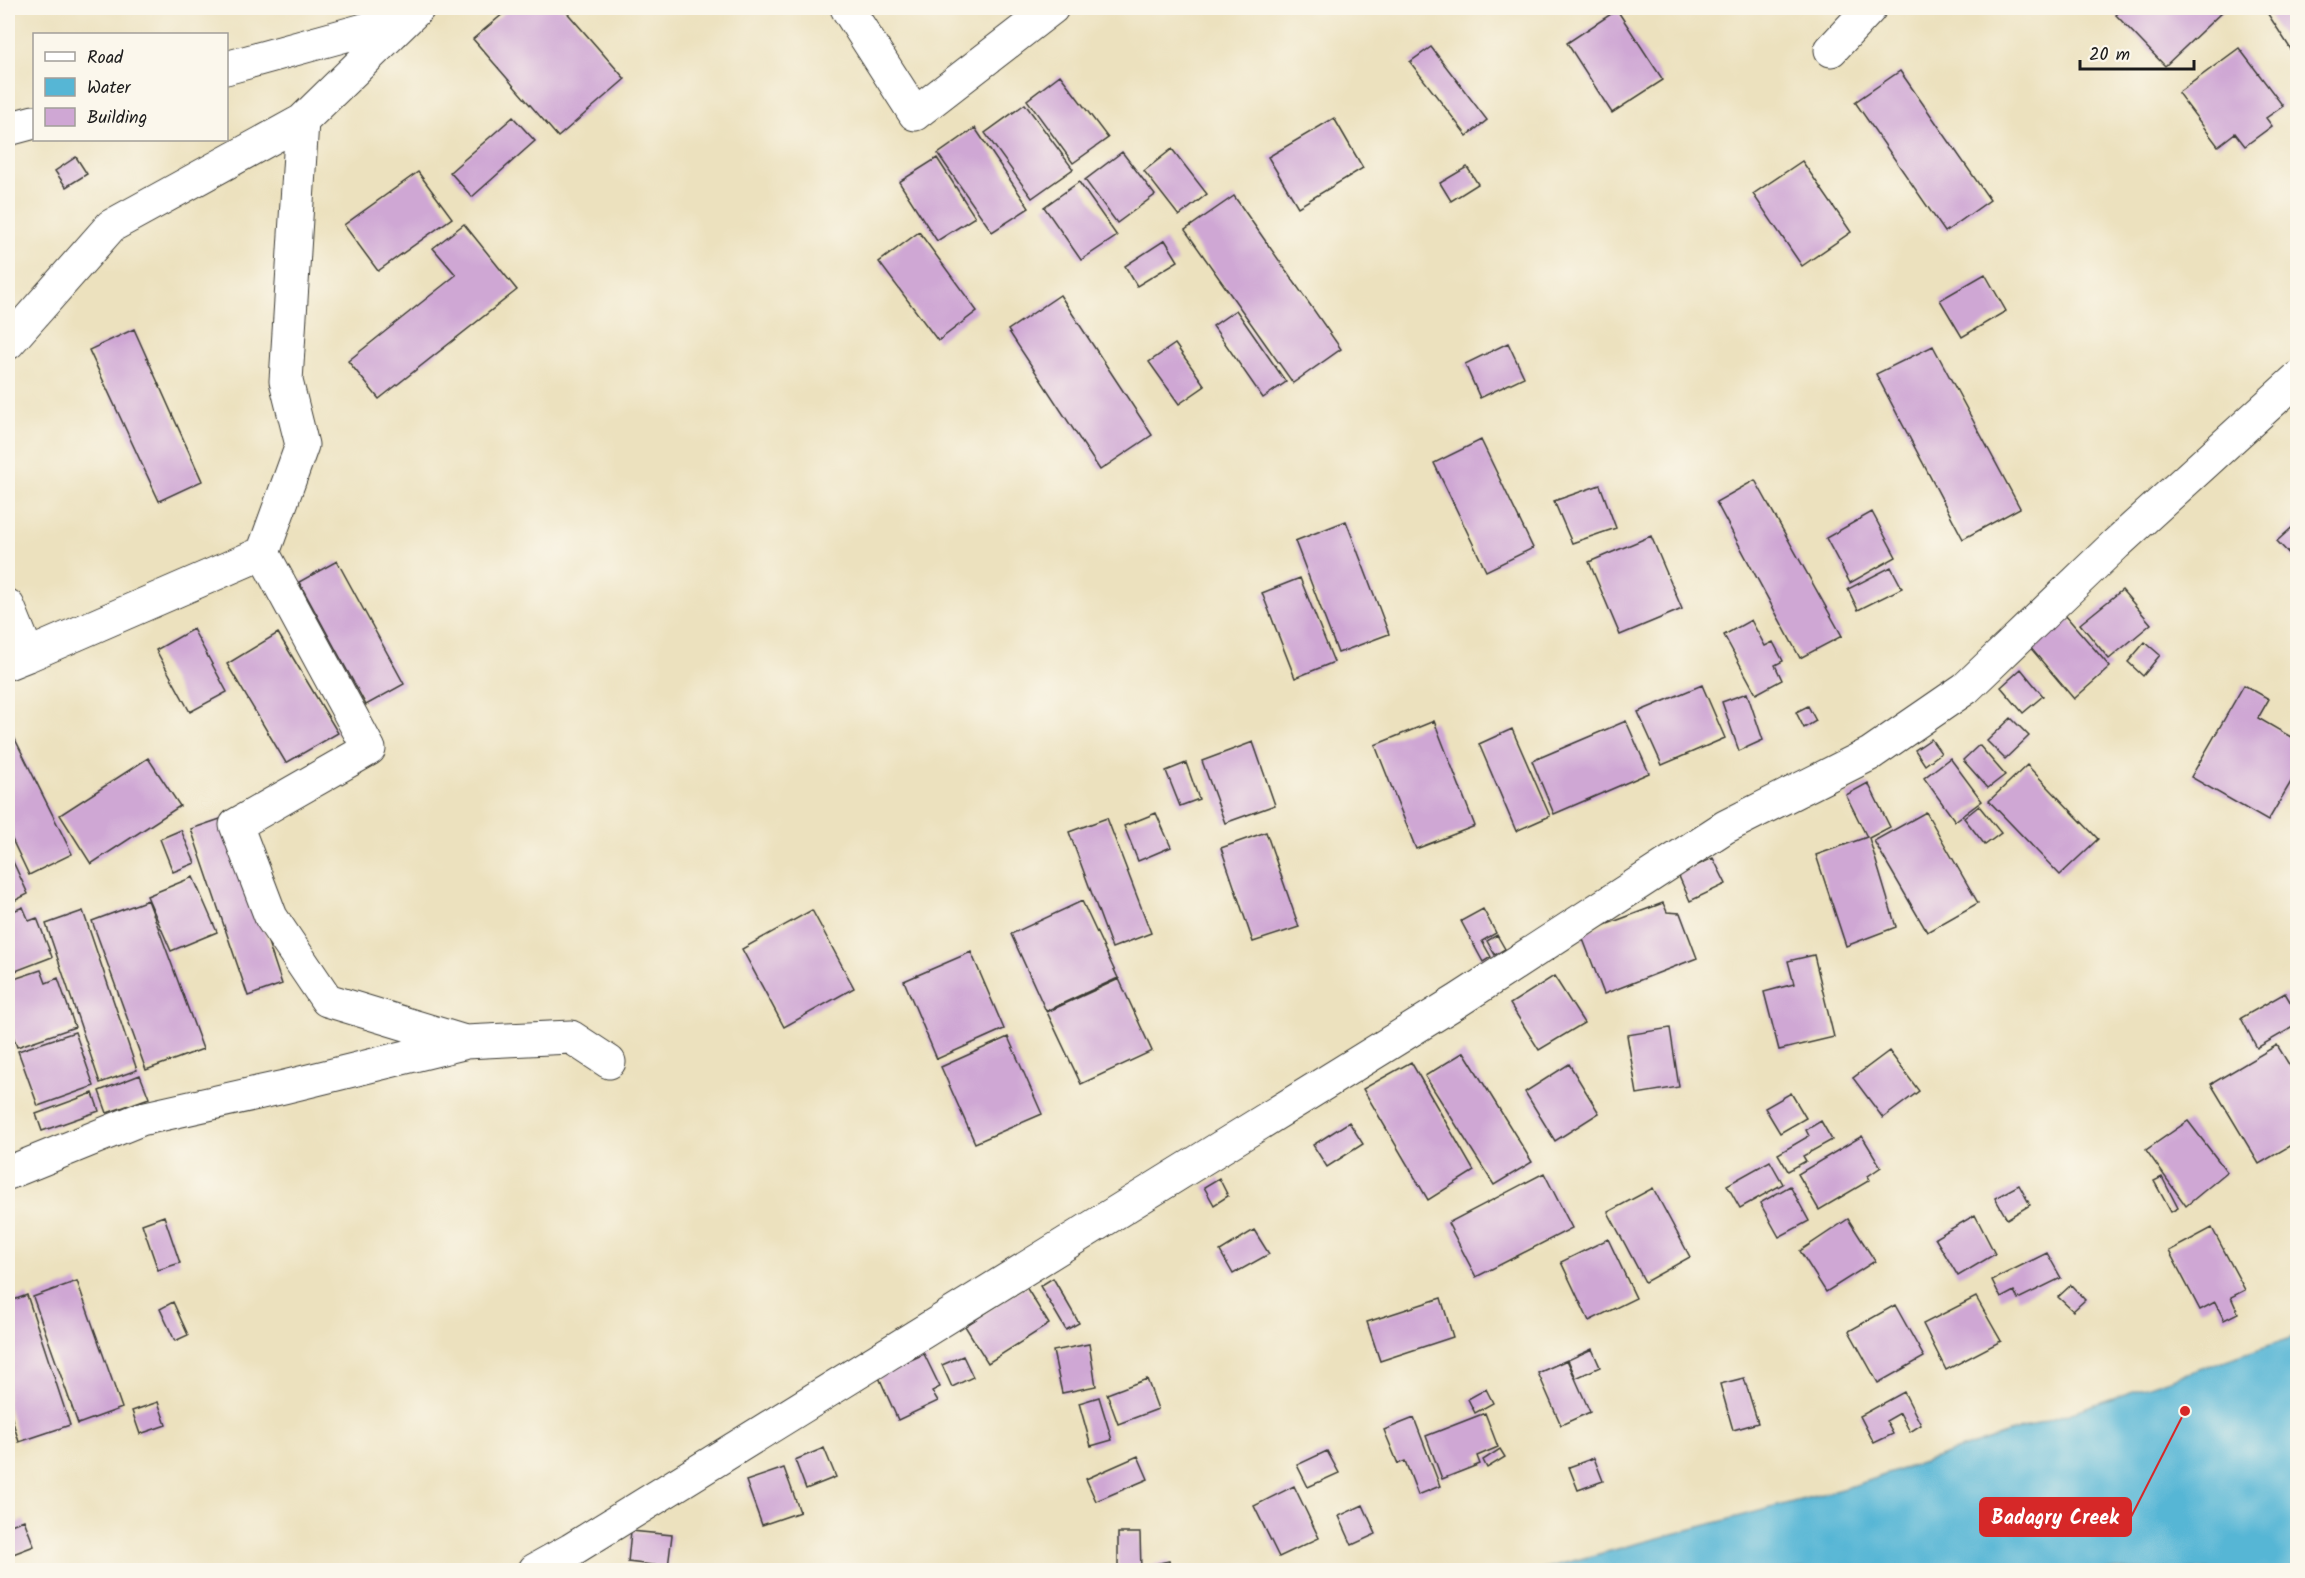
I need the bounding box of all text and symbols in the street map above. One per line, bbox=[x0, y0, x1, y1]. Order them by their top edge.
legend bbox=[33, 33, 228, 141]
scale bar bbox=[2080, 33, 2194, 71]
text: 20 m bbox=[2089, 41, 2130, 70]
text: Road bbox=[87, 44, 124, 73]
text: Water bbox=[87, 74, 132, 103]
text: Building bbox=[87, 104, 147, 133]
callout: Badagry Creek bbox=[1980, 1498, 2131, 1536]
text: Badagry Creek bbox=[1991, 1503, 2120, 1535]

